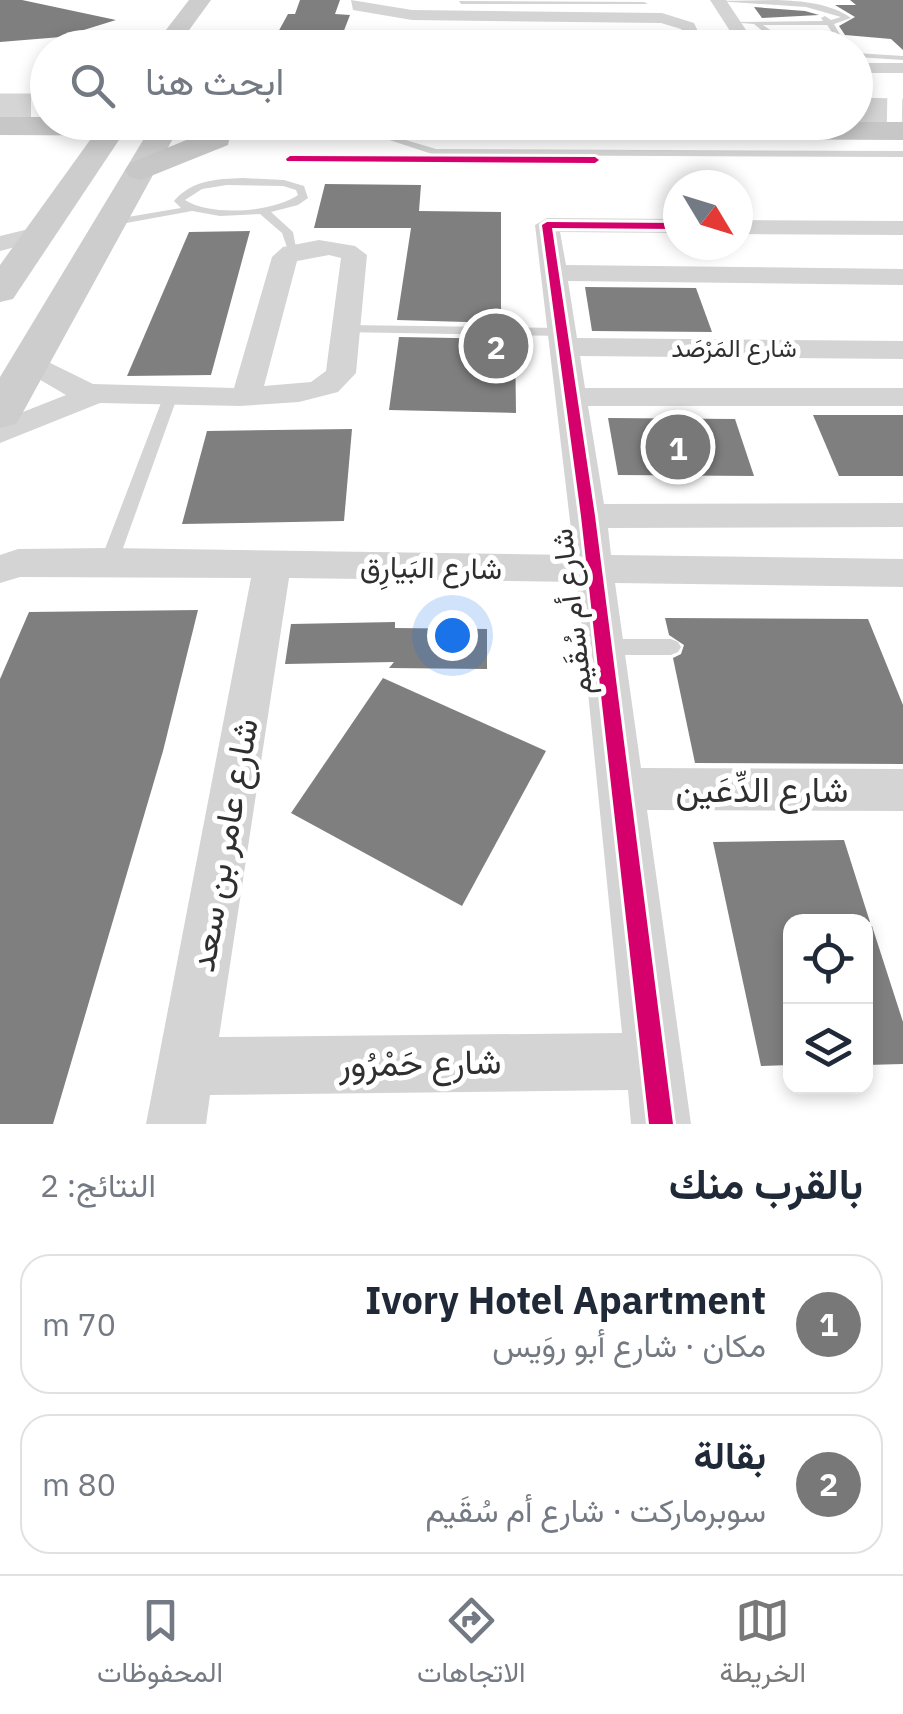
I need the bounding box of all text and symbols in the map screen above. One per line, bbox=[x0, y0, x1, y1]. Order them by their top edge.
search box bbox=[30, 30, 873, 140]
text: ابحث هنا bbox=[145, 56, 284, 105]
icon: search bbox=[65, 58, 120, 113]
north arrow bbox=[663, 170, 753, 260]
pin: 2 bbox=[464, 308, 528, 384]
street label: شارع المَرْصَد bbox=[671, 331, 797, 365]
pin: 1 bbox=[646, 410, 710, 484]
street label: شارع أم سُقَيم bbox=[541, 526, 602, 698]
street label: شارع البَيارِق bbox=[359, 546, 503, 593]
your location bbox=[427, 610, 478, 661]
street label: شارع عامر بن سعد bbox=[178, 714, 270, 976]
street label: شارع الدِّعَين bbox=[676, 766, 848, 814]
map controls bbox=[783, 914, 873, 1094]
button: locate bbox=[783, 914, 873, 1004]
button: layers bbox=[783, 1004, 873, 1094]
street label: شارع حَمْرُور bbox=[337, 1038, 502, 1088]
text: بالقرب منك bbox=[669, 1156, 863, 1211]
text: النتائج: 2 bbox=[40, 1164, 156, 1206]
text: Ivory Hotel Apartment bbox=[365, 1275, 766, 1324]
text: 70 m bbox=[42, 1303, 116, 1345]
text: 1 bbox=[819, 1303, 838, 1345]
text: مكان · شارع أبو روَيس bbox=[492, 1324, 766, 1366]
text: بقالة bbox=[693, 1430, 766, 1479]
text: 80 m bbox=[42, 1463, 116, 1505]
text: 2 bbox=[819, 1463, 838, 1505]
text: سوبرماركت · شارع أم سُقَيم bbox=[425, 1489, 766, 1531]
tab: المحفوظات bbox=[97, 1593, 223, 1697]
tab: الاتجاهات bbox=[417, 1593, 526, 1697]
tab: الخريطة bbox=[719, 1593, 806, 1697]

